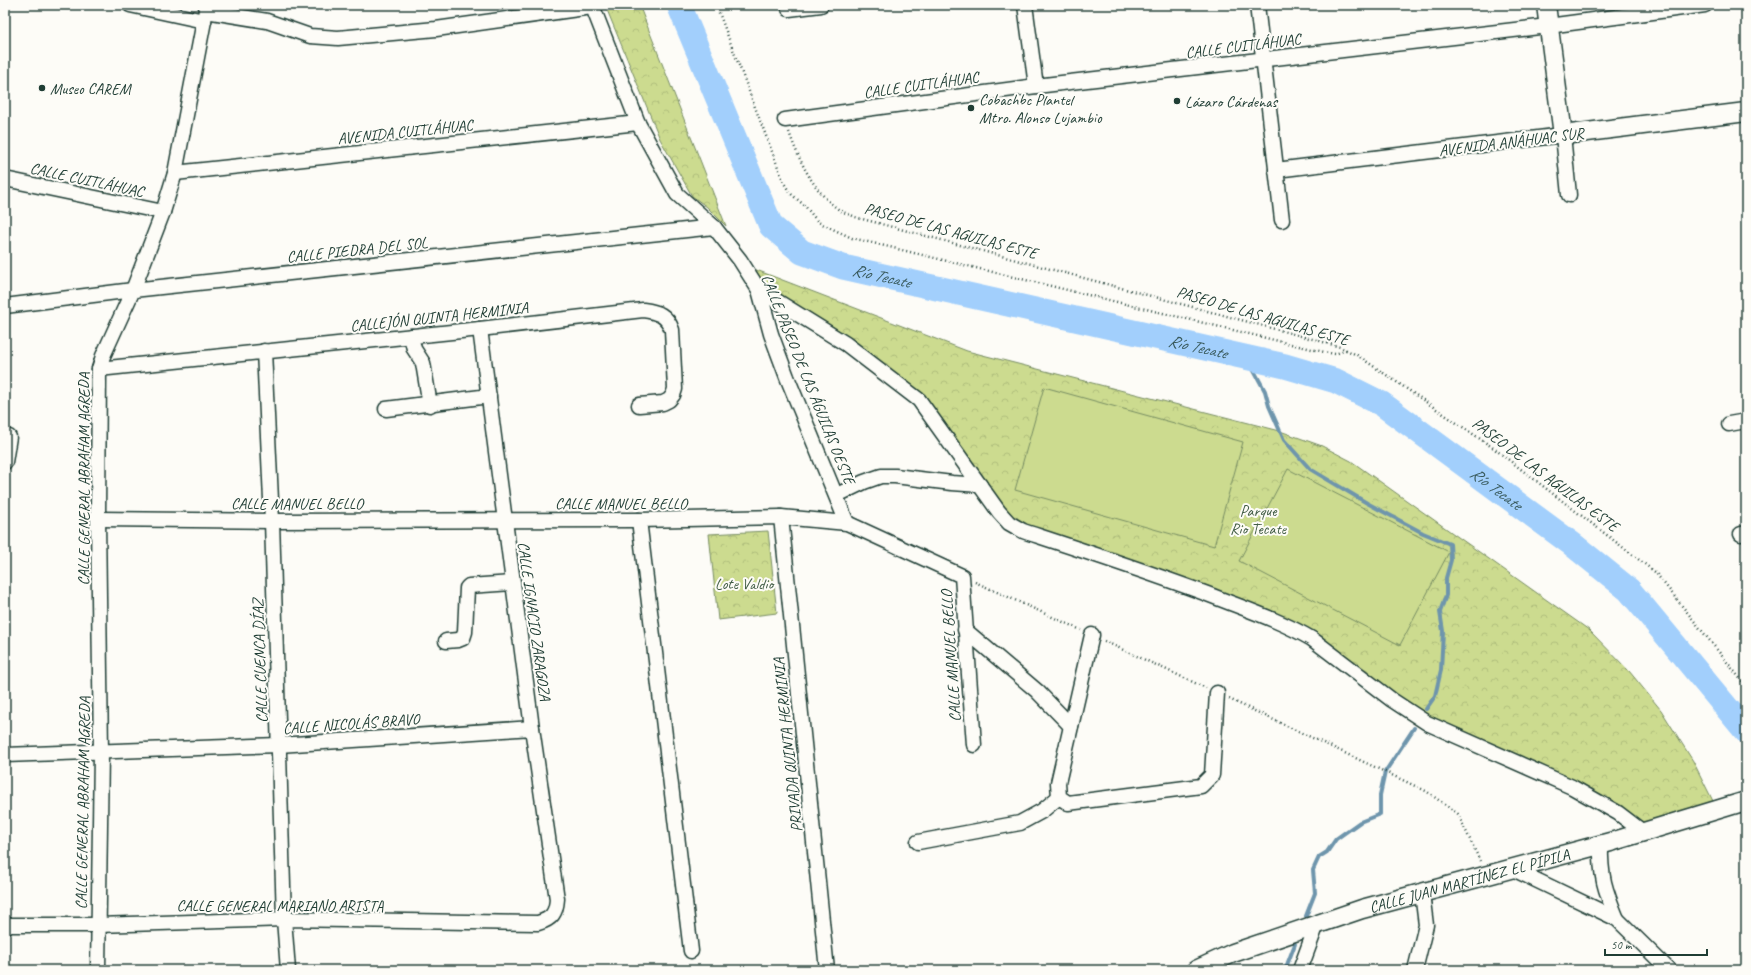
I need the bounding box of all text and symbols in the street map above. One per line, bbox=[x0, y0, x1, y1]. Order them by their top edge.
street label: CALLE CUITLÁHUAC bbox=[1184, 29, 1304, 63]
street label: CALLE CUITLÁHUAC bbox=[862, 67, 982, 103]
place label: Museo CAREM bbox=[50, 79, 132, 99]
marker: Museo CAREM bbox=[37, 83, 47, 93]
place label: Cobachbc Plantel Mtro. Alonso Lujambio bbox=[979, 90, 1103, 128]
place label: Lázaro Cárdenas bbox=[1185, 92, 1279, 112]
marker: Lázaro Cárdenas bbox=[1172, 96, 1182, 106]
marker: Cobachbc Plantel Mtro. Alonso Lujambio bbox=[966, 103, 976, 113]
street label: AVENIDA CUITLÁHUAC bbox=[336, 115, 476, 149]
street label: AVENIDA ANÁHUAC SUR bbox=[1438, 123, 1587, 161]
street label: CALLE CUITLÁHUAC bbox=[28, 158, 148, 202]
street label: PASEO DE LAS AGUILAS ESTE bbox=[862, 198, 1041, 264]
street label: CALLE PIEDRA DEL SOL bbox=[286, 233, 430, 267]
water label: Río Tecate bbox=[850, 259, 915, 293]
street label: CALLE PASEO DE LAS ÁGUILAS OESTE bbox=[757, 271, 860, 489]
street label: PASEO DE LAS AGUILAS ESTE bbox=[1174, 282, 1353, 351]
street label: CALLEJÓN QUINTA HERMINIA bbox=[349, 298, 530, 336]
water label: Río Tecate bbox=[1167, 330, 1231, 364]
street label: CALLE GENERAL ABRAHAM AGREDA bbox=[74, 372, 94, 585]
street label: PASEO DE LAS AGUILAS ESTE bbox=[1468, 413, 1624, 538]
water label: Río Tecate bbox=[1466, 463, 1528, 516]
street label: CALLE MANUEL BELLO bbox=[231, 494, 365, 514]
street label: CALLE MANUEL BELLO bbox=[555, 494, 689, 514]
park label: Parque Rio Tecate bbox=[1230, 501, 1288, 539]
street label: CALLE IGNACIO ZARAGOZA bbox=[513, 540, 555, 703]
park label: Lote Valdio bbox=[715, 574, 775, 594]
street label: CALLE MANUEL BELLO bbox=[936, 587, 966, 722]
street label: CALLE CUENCA DÍAZ bbox=[248, 596, 272, 723]
street label: PRIVADA QUINTA HERMINIA bbox=[769, 656, 807, 833]
street label: CALLE GENERAL ABRAHAM AGREDA bbox=[71, 695, 95, 910]
street label: CALLE NICOLÁS BRAVO bbox=[282, 709, 422, 739]
street label: CALLE JUAN MARTÍNEZ EL PÍPILA bbox=[1367, 844, 1573, 918]
street label: CALLE GENERAL MARIANO ARISTA bbox=[176, 896, 384, 916]
scale bar bbox=[1605, 931, 1707, 957]
text: 50 m bbox=[1611, 937, 1633, 953]

